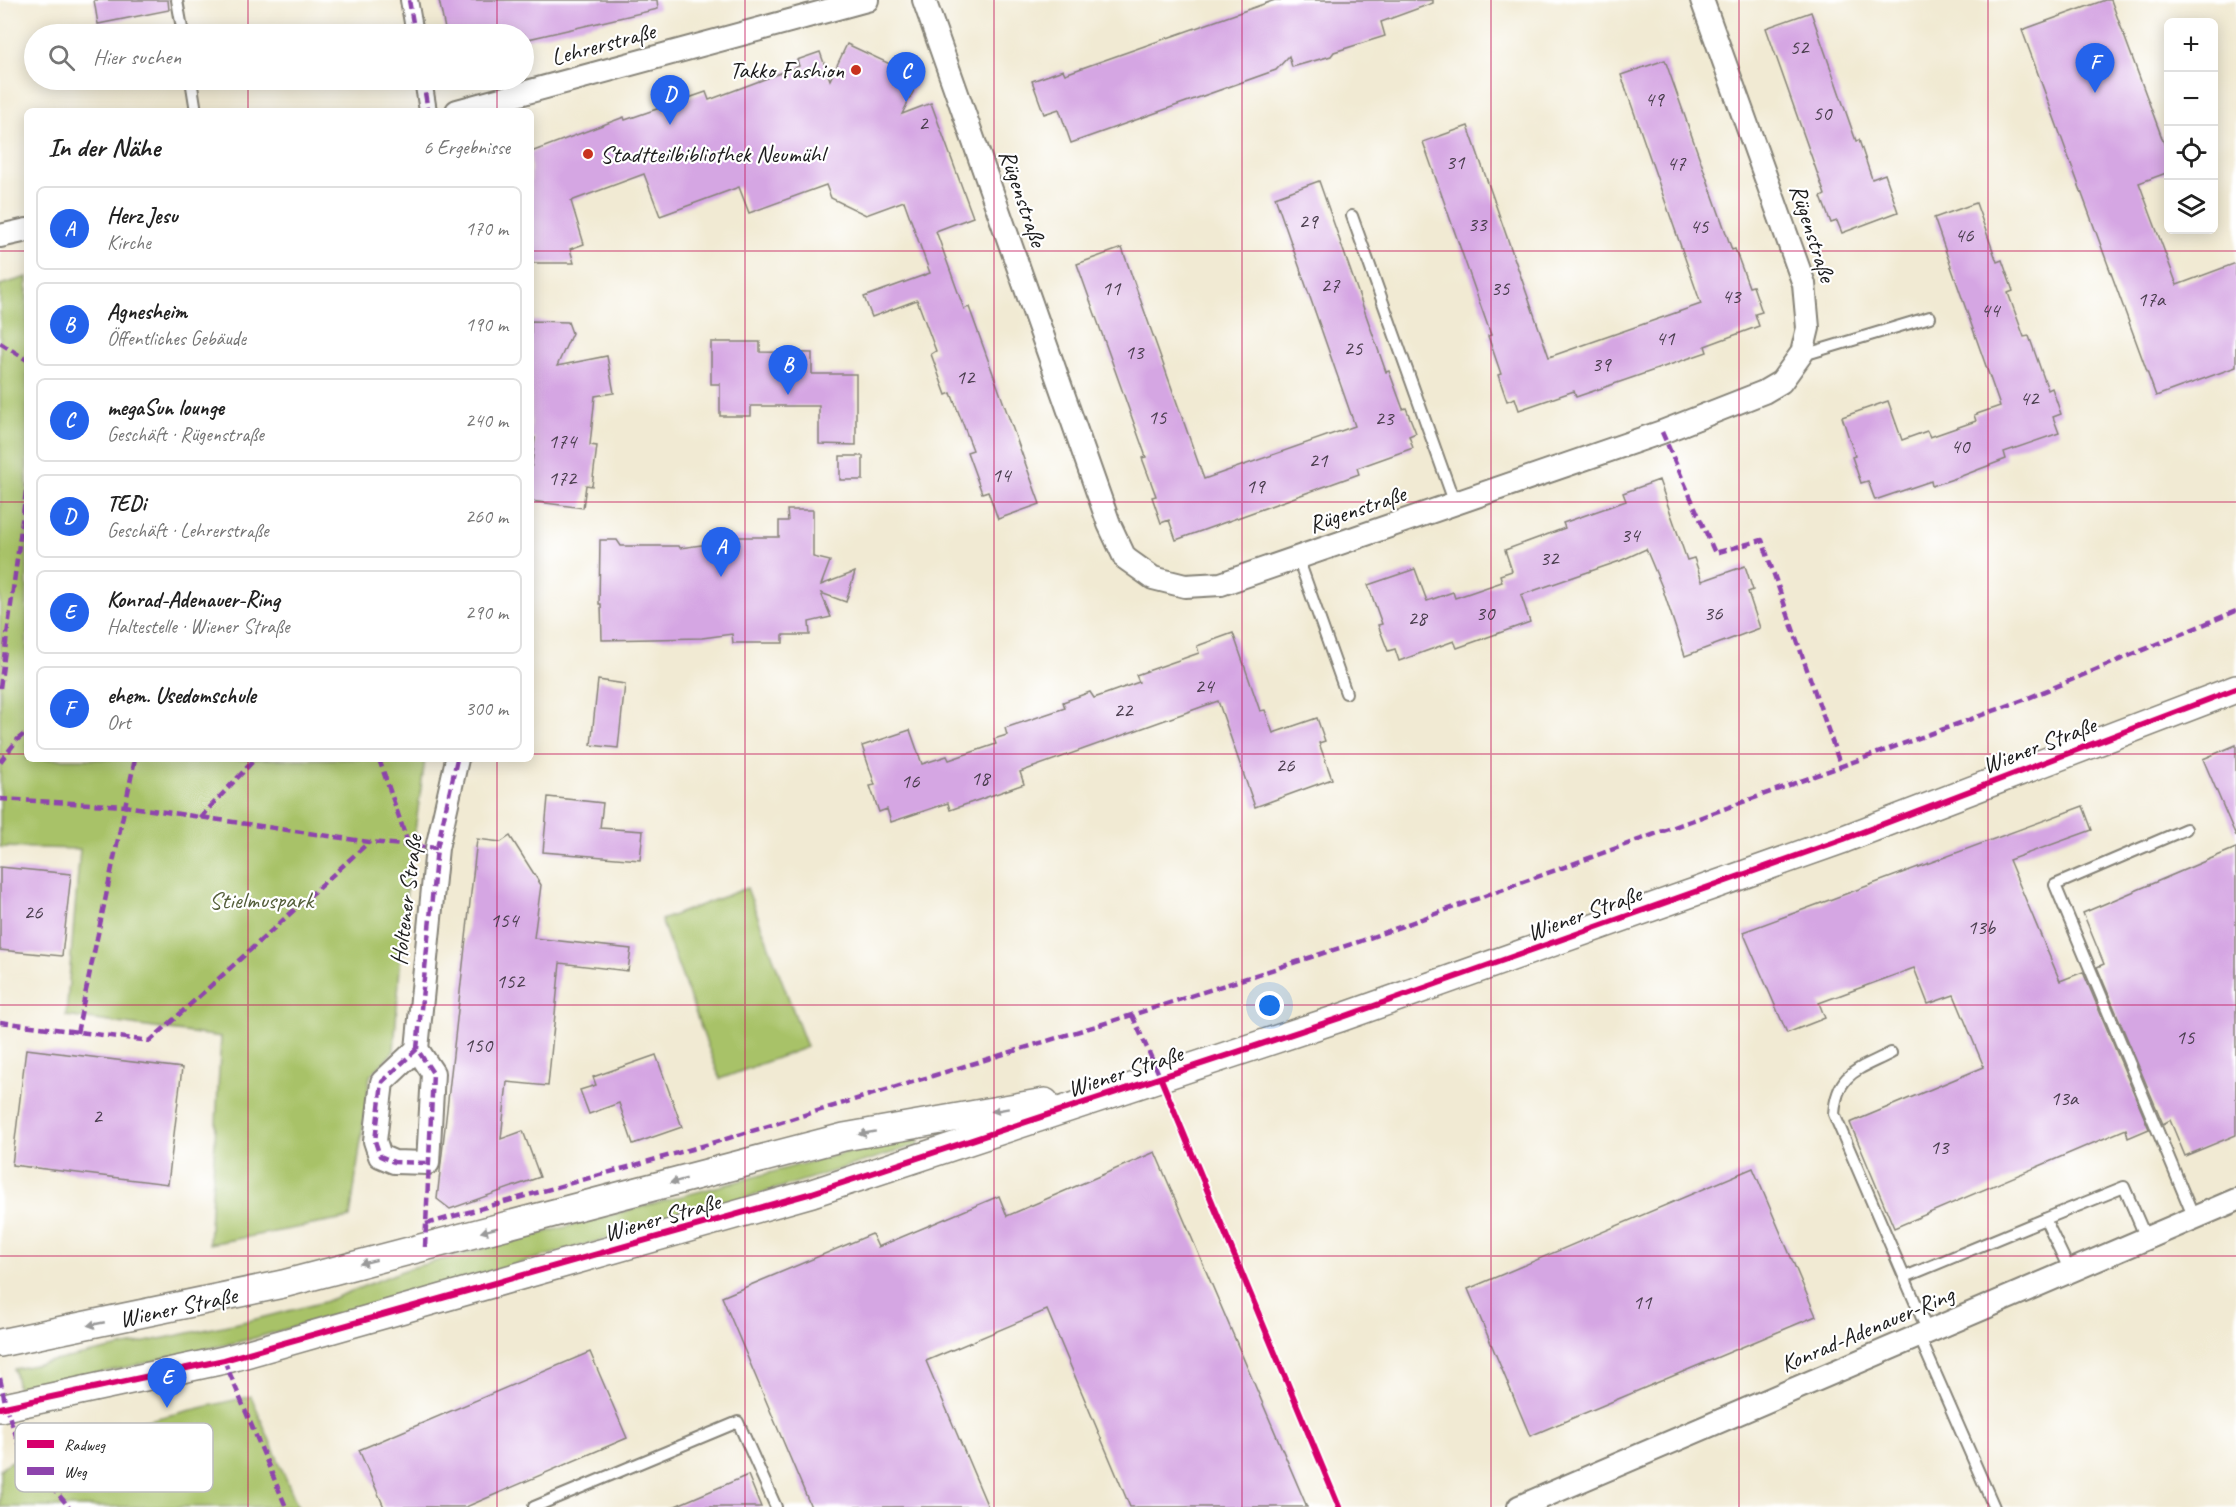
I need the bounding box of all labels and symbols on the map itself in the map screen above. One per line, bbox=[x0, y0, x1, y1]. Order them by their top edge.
street label: Lehrerstraße bbox=[548, 15, 660, 72]
house number: 52 bbox=[1790, 34, 1810, 60]
pin: F bbox=[2076, 44, 2114, 93]
pin: C bbox=[886, 52, 926, 102]
place label: Takko Fashion bbox=[729, 55, 844, 85]
marker: Takko Fashion bbox=[849, 63, 863, 77]
pin: D bbox=[650, 76, 690, 125]
house number: 49 bbox=[1645, 86, 1665, 112]
house number: 50 bbox=[1813, 100, 1833, 126]
house number: 2 bbox=[918, 110, 929, 136]
place label: Stadtteilbibliothek Neumühl bbox=[600, 139, 829, 169]
street label: Rügenstraße bbox=[992, 146, 1054, 253]
marker: Stadtteilbibliothek Neumühl bbox=[581, 147, 595, 161]
house number: 31 bbox=[1446, 149, 1466, 175]
house number: 47 bbox=[1667, 150, 1687, 176]
street label: Rügenstraße bbox=[1783, 181, 1843, 288]
house number: 29 bbox=[1299, 208, 1319, 234]
house number: 33 bbox=[1468, 211, 1488, 237]
house number: 45 bbox=[1690, 213, 1710, 239]
house number: 46 bbox=[1955, 222, 1974, 248]
house number: 27 bbox=[1321, 272, 1341, 298]
house number: 11 bbox=[1102, 275, 1122, 301]
house number: 35 bbox=[1491, 275, 1511, 301]
house number: 43 bbox=[1722, 283, 1742, 309]
house number: 17a bbox=[2137, 286, 2167, 312]
house number: 44 bbox=[1981, 297, 2002, 323]
house number: 41 bbox=[1656, 325, 1676, 351]
house number: 25 bbox=[1344, 335, 1364, 361]
house number: 13 bbox=[1125, 339, 1145, 365]
pin: B bbox=[768, 346, 808, 395]
house number: 39 bbox=[1592, 351, 1612, 377]
house number: 12 bbox=[956, 364, 976, 390]
house number: 42 bbox=[2020, 385, 2040, 411]
house number: 15 bbox=[1148, 404, 1168, 430]
house number: 23 bbox=[1375, 405, 1395, 431]
house number: 174 bbox=[548, 428, 579, 454]
house number: 40 bbox=[1951, 433, 1971, 459]
house number: 21 bbox=[1309, 447, 1329, 473]
house number: 14 bbox=[992, 462, 1013, 488]
house number: 172 bbox=[548, 465, 578, 491]
house number: 19 bbox=[1246, 473, 1266, 499]
street label: Rügenstraße bbox=[1305, 478, 1412, 540]
house number: 34 bbox=[1621, 522, 1642, 548]
pin: A bbox=[702, 528, 740, 577]
house number: 32 bbox=[1540, 545, 1560, 571]
house number: 30 bbox=[1476, 600, 1496, 626]
house number: 36 bbox=[1704, 600, 1723, 626]
house number: 28 bbox=[1408, 605, 1429, 631]
house number: 24 bbox=[1195, 673, 1216, 699]
house number: 22 bbox=[1114, 697, 1134, 723]
street label: Wiener Straße bbox=[1978, 709, 2102, 780]
house number: 26 bbox=[1276, 752, 1295, 778]
house number: 18 bbox=[971, 765, 992, 791]
house number: 16 bbox=[901, 768, 920, 794]
street label: Holtener Straße bbox=[383, 831, 429, 967]
street label: Wiener Straße bbox=[1523, 878, 1647, 947]
park label: Stielmuspark bbox=[209, 885, 315, 915]
house number: 26 bbox=[24, 899, 43, 925]
house number: 154 bbox=[490, 907, 521, 933]
house number: 13b bbox=[1967, 914, 1997, 940]
house number: 152 bbox=[496, 968, 526, 994]
your location bbox=[1255, 991, 1284, 1020]
house number: 15 bbox=[2176, 1024, 2196, 1050]
house number: 150 bbox=[464, 1032, 494, 1058]
street label: Wiener Straße bbox=[1064, 1038, 1188, 1104]
house number: 13a bbox=[2050, 1085, 2080, 1111]
house number: 2 bbox=[92, 1103, 103, 1129]
one-way arrow bbox=[991, 1106, 1010, 1115]
one-way arrow bbox=[857, 1129, 876, 1138]
house number: 13 bbox=[1930, 1134, 1950, 1160]
one-way arrow bbox=[669, 1176, 687, 1186]
street label: Wiener Straße bbox=[601, 1186, 726, 1248]
one-way arrow bbox=[480, 1226, 498, 1236]
one-way arrow bbox=[359, 1258, 377, 1267]
street label: Konrad-Adenauer-Ring bbox=[1776, 1278, 1960, 1379]
street label: Wiener Straße bbox=[117, 1279, 242, 1334]
house number: 11 bbox=[1633, 1289, 1653, 1315]
one-way arrow bbox=[86, 1320, 105, 1329]
pin: E bbox=[148, 1358, 186, 1408]
legend bbox=[15, 1423, 213, 1492]
text: Radweg bbox=[64, 1435, 106, 1455]
text: Weg bbox=[64, 1462, 88, 1482]

